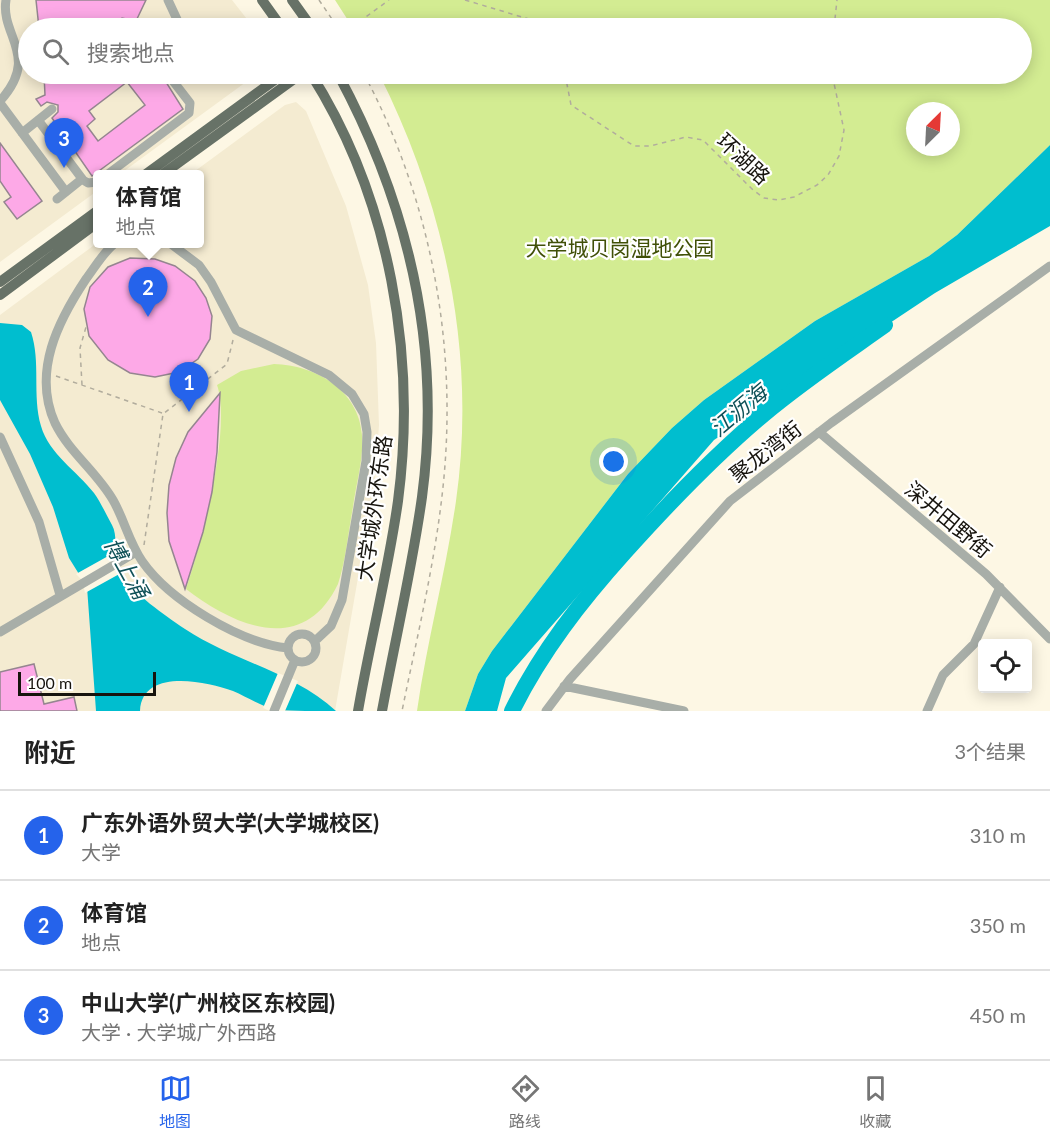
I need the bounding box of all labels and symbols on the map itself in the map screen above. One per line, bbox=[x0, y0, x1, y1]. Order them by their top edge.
north arrow bbox=[906, 102, 960, 156]
pin: 3 bbox=[44, 118, 84, 168]
street label: 环湖路 bbox=[712, 127, 776, 189]
park label: 大学城贝岗湿地公园 bbox=[526, 235, 715, 260]
pin: 2 bbox=[128, 268, 168, 317]
pin: 1 bbox=[170, 362, 208, 412]
water label: 江沥海 bbox=[704, 377, 774, 442]
street label: 聚龙湾街 bbox=[724, 415, 806, 487]
street label: 大学城外环东路 bbox=[350, 433, 396, 583]
your location bbox=[599, 447, 628, 476]
street label: 深井田野街 bbox=[901, 476, 997, 562]
water label: 博上涌 bbox=[99, 533, 156, 606]
scale bar bbox=[18, 669, 156, 696]

